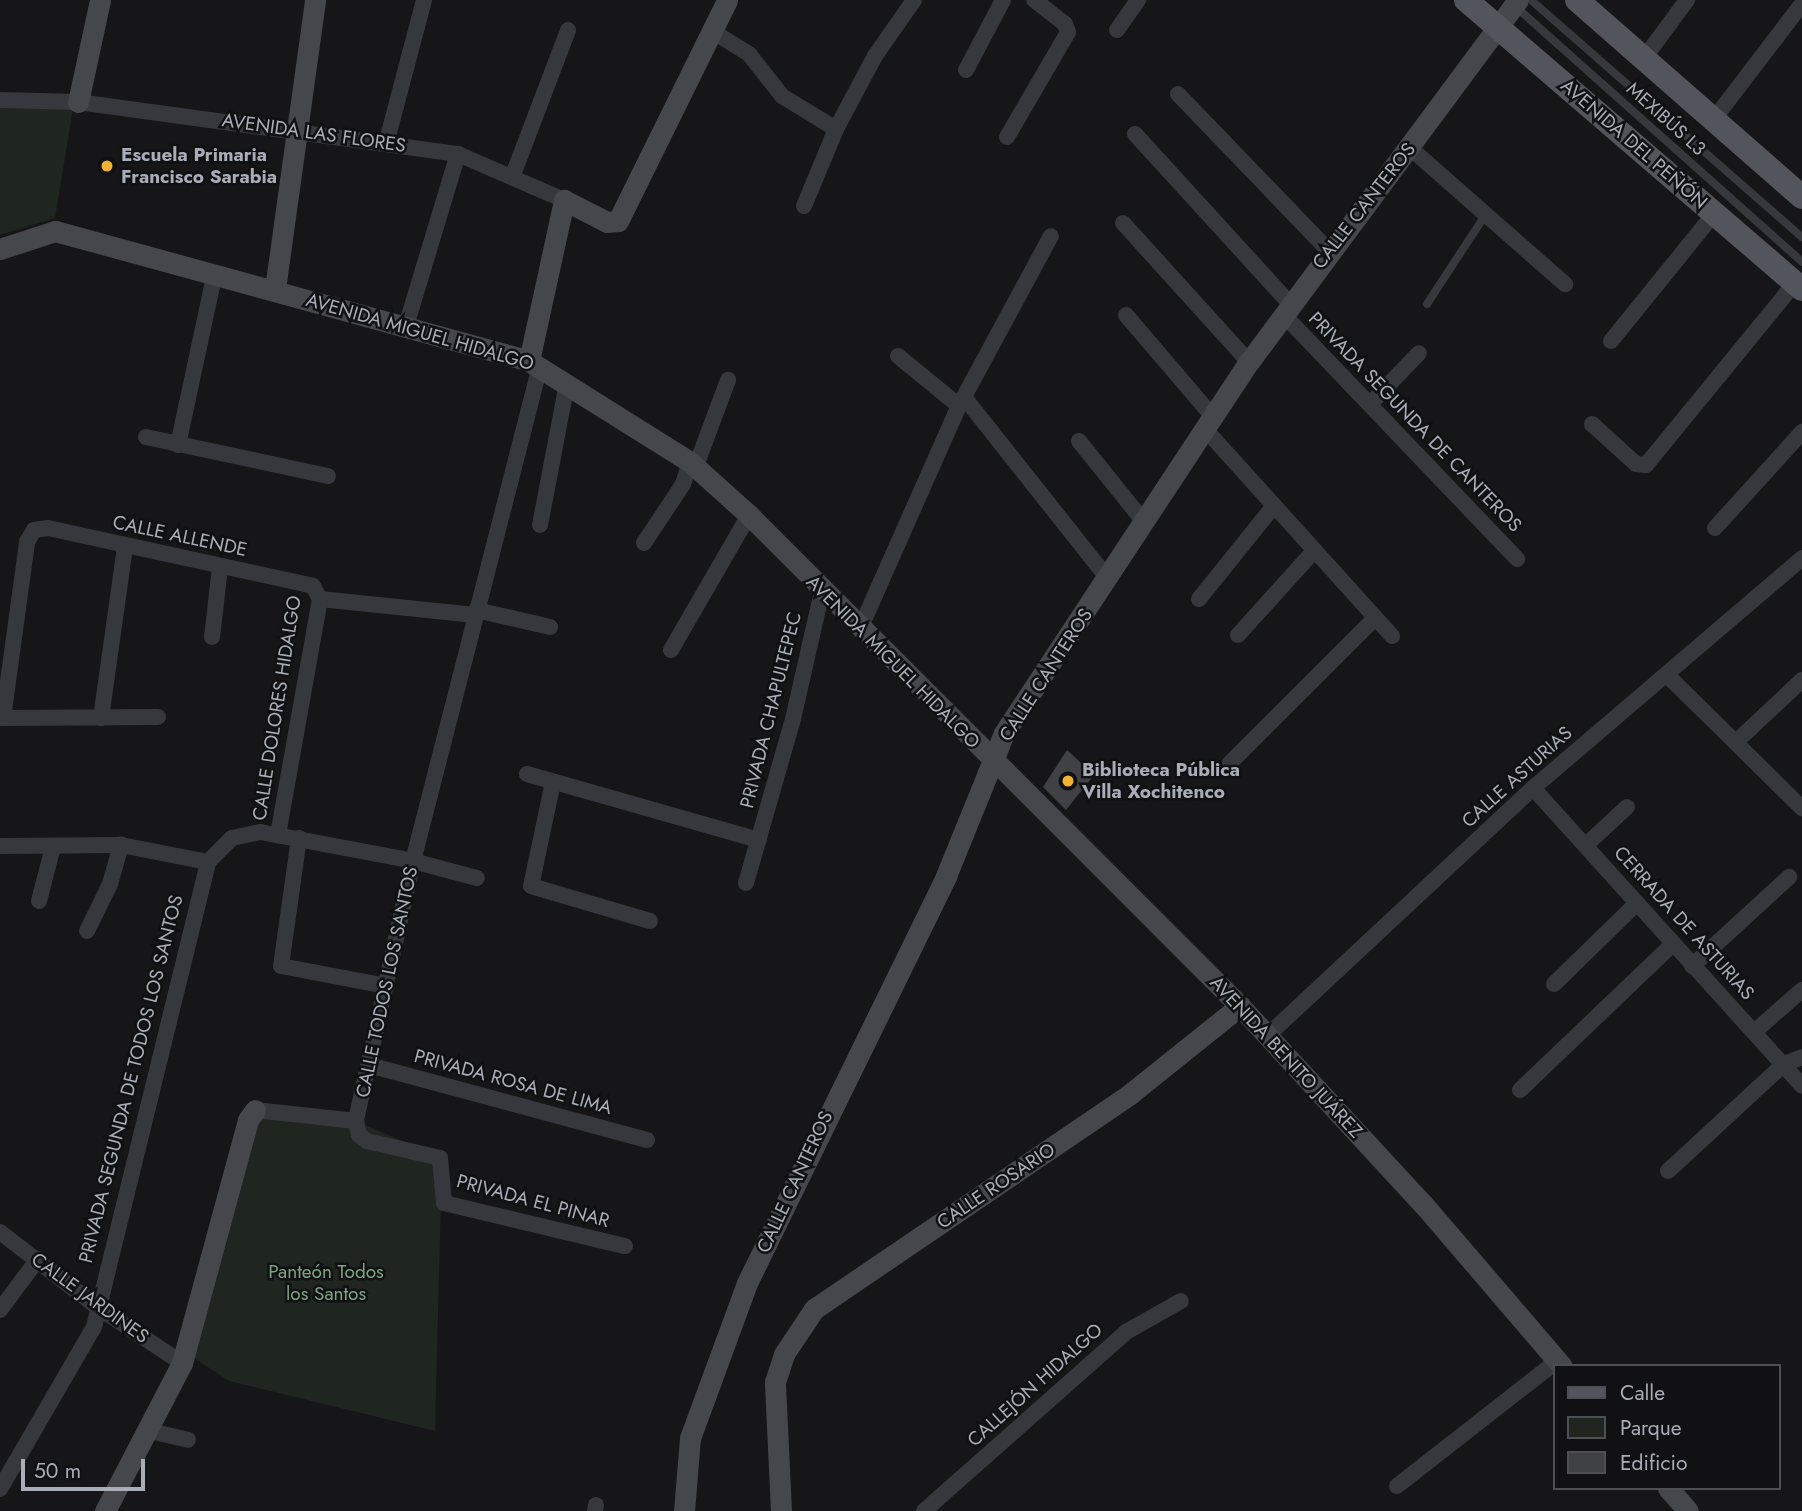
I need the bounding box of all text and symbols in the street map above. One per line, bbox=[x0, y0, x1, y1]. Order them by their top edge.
street label: AVENIDA DEL PEÑÓN bbox=[1556, 74, 1712, 214]
street label: MEXIBÚS L3 bbox=[1622, 78, 1710, 160]
street label: AVENIDA LAS FLORES bbox=[221, 109, 407, 157]
street label: CALLE CANTEROS bbox=[1308, 138, 1420, 274]
place label: Escuela Primaria Francisco Sarabia bbox=[121, 144, 277, 188]
marker: Escuela Primaria Francisco Sarabia bbox=[99, 158, 115, 174]
street label: AVENIDA MIGUEL HIDALGO bbox=[304, 289, 536, 375]
street label: PRIVADA SEGUNDA DE CANTEROS bbox=[1304, 307, 1526, 537]
street label: CALLE ALLENDE bbox=[111, 511, 249, 561]
street label: AVENIDA MIGUEL HIDALGO bbox=[802, 571, 984, 753]
street label: CALLE DOLORES HIDALGO bbox=[248, 594, 306, 822]
street label: CALLE CANTEROS bbox=[995, 604, 1097, 746]
street label: PRIVADA CHAPULTEPEC bbox=[736, 610, 806, 810]
street label: CALLE ASTURIAS bbox=[1457, 722, 1577, 832]
place label: Biblioteca Pública Villa Xochitenco bbox=[1082, 759, 1240, 803]
marker: Biblioteca Pública Villa Xochitenco bbox=[1060, 773, 1076, 789]
street label: CERRADA DE ASTURIAS bbox=[1609, 841, 1759, 1005]
street label: CALLE TODOS LOS SANTOS bbox=[351, 864, 423, 1100]
street label: PRIVADA SEGUNDA DE TODOS LOS SANTOS bbox=[74, 893, 188, 1265]
street label: AVENIDA BENITO JUÁREZ bbox=[1205, 971, 1367, 1143]
street label: PRIVADA ROSA DE LIMA bbox=[412, 1045, 614, 1119]
street label: CALLE CANTEROS bbox=[752, 1107, 838, 1257]
street label: CALLE ROSARIO bbox=[933, 1138, 1059, 1234]
street label: PRIVADA EL PINAR bbox=[454, 1170, 612, 1232]
street label: CALLE JARDINES bbox=[27, 1248, 153, 1348]
park label: Panteón Todos los Santos bbox=[268, 1261, 384, 1305]
street label: CALLEJÓN HIDALGO bbox=[963, 1318, 1107, 1452]
legend bbox=[1554, 1364, 1781, 1490]
text: Calle bbox=[1620, 1378, 1665, 1408]
text: Parque bbox=[1620, 1413, 1682, 1443]
scale bar bbox=[24, 1444, 149, 1488]
text: Edificio bbox=[1620, 1448, 1687, 1478]
text: 50 m bbox=[34, 1456, 81, 1486]

